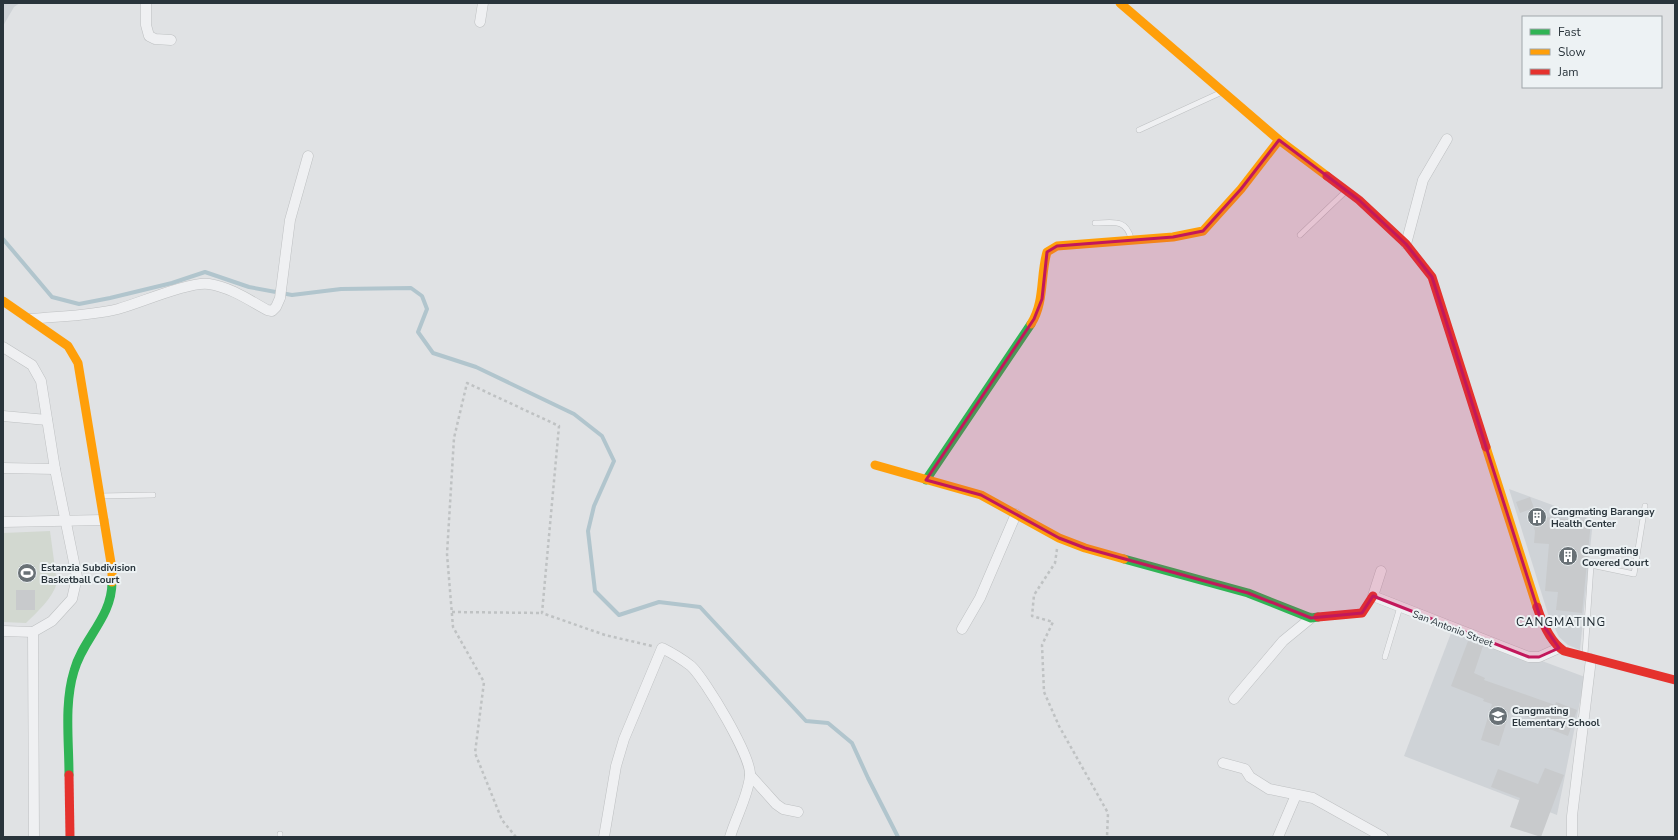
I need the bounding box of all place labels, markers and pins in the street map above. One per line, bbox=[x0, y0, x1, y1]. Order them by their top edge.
place label: Cangmating Barangay Health Center bbox=[1551, 505, 1655, 531]
building icon: Cangmating Barangay Health Center bbox=[1526, 506, 1548, 528]
place label: Cangmating Covered Court bbox=[1582, 544, 1649, 570]
building icon: Cangmating Covered Court bbox=[1557, 545, 1579, 567]
place label: Estanzia Subdivision Basketball Court bbox=[41, 561, 136, 587]
sports icon: Estanzia Subdivision Basketball Court bbox=[16, 562, 38, 584]
place label: Cangmating Elementary School bbox=[1512, 704, 1600, 730]
school or university icon: Cangmating Elementary School bbox=[1487, 705, 1509, 727]

